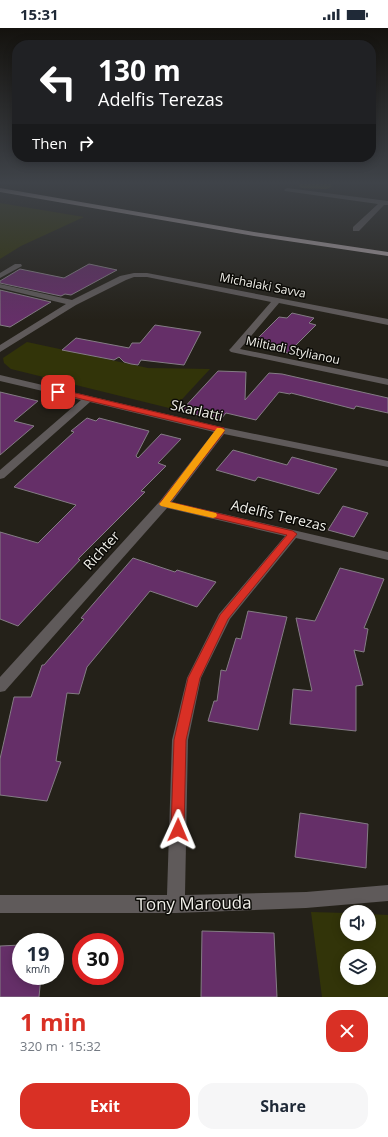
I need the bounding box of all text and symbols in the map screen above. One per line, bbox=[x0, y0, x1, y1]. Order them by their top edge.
text: 15:31 bbox=[20, 4, 59, 24]
text: 130 m bbox=[98, 51, 181, 89]
icon: left bbox=[32, 56, 84, 108]
text: Adelfis Terezas bbox=[98, 87, 223, 111]
icon: right bbox=[75, 132, 97, 154]
text: Then bbox=[32, 133, 67, 153]
street label: Michalaki Savva bbox=[218, 268, 308, 302]
street label: Miltiadi Stylianou bbox=[244, 332, 342, 368]
pin bbox=[41, 375, 75, 409]
icon: arrive bbox=[47, 381, 69, 403]
street label: Skarlatti bbox=[169, 395, 225, 425]
street label: Adelfis Terezas bbox=[229, 495, 329, 535]
street label: Richter bbox=[79, 526, 124, 573]
position arrow bbox=[157, 809, 199, 851]
street label: Tony Marouda bbox=[136, 890, 252, 916]
map controls bbox=[340, 905, 376, 985]
button: sound bbox=[340, 905, 376, 941]
speed limit sign: 30 bbox=[72, 933, 124, 985]
text: 19 bbox=[27, 940, 49, 967]
button: layers bbox=[340, 949, 376, 985]
text: km/h bbox=[26, 962, 50, 976]
text: 1 min bbox=[20, 1005, 87, 1038]
button: close bbox=[326, 1010, 368, 1052]
text: 320 m · 15:32 bbox=[20, 1037, 101, 1055]
button: Exit bbox=[20, 1083, 190, 1129]
button: Share bbox=[198, 1083, 368, 1129]

